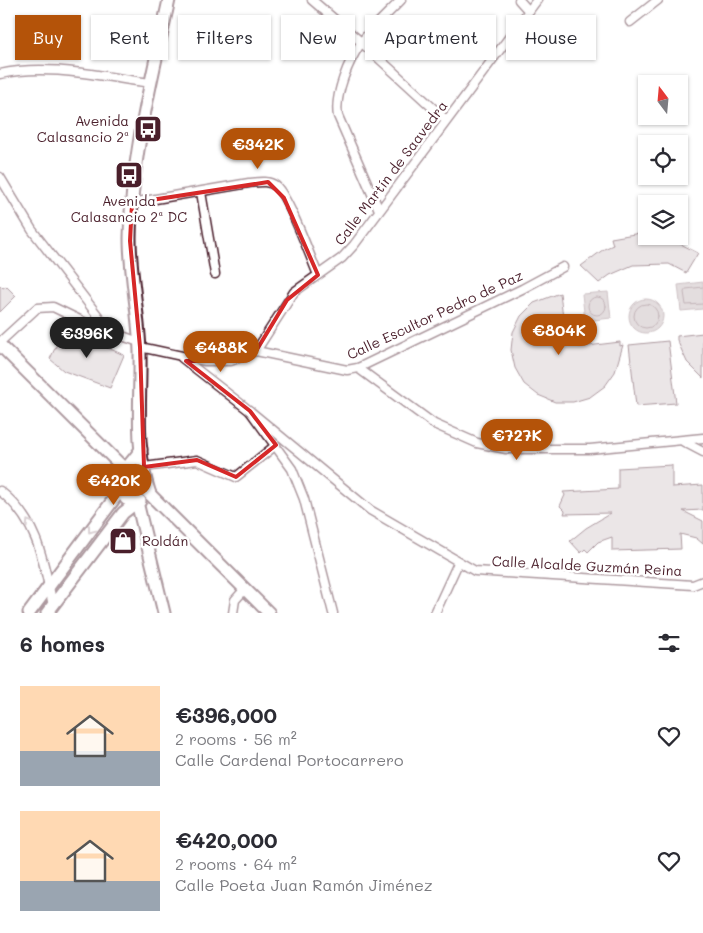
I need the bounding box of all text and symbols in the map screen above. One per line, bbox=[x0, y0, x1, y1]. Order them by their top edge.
chip: Buy bbox=[15, 15, 81, 60]
chip: Rent bbox=[91, 15, 168, 60]
chip: Filters bbox=[178, 15, 271, 60]
chip: New bbox=[281, 15, 355, 60]
chip: Apartment bbox=[365, 15, 496, 60]
chip: House bbox=[506, 15, 596, 60]
north arrow bbox=[638, 75, 688, 125]
map controls bbox=[638, 75, 688, 245]
street label: Calle Martín de Saavedra bbox=[330, 96, 451, 249]
place label: Avenida Calasancio 2ª bbox=[37, 111, 129, 146]
bus stop icon: Avenida Calasancio 2ª bbox=[133, 114, 163, 144]
pin: €342K bbox=[223, 128, 293, 170]
text: €342K bbox=[232, 133, 284, 154]
button: locate bbox=[638, 135, 688, 185]
bus stop icon: Avenida Calasancio 2ª DC bbox=[114, 160, 144, 190]
place label: Avenida Calasancio 2ª DC bbox=[71, 191, 187, 226]
button: layers bbox=[638, 195, 688, 245]
street label: Calle Escultor Pedro de Paz bbox=[344, 265, 526, 364]
pin: €804K bbox=[524, 314, 594, 356]
pin: €396K bbox=[52, 316, 122, 359]
text: €804K bbox=[532, 319, 586, 340]
text: €396K bbox=[61, 322, 113, 343]
pin: €488K bbox=[186, 330, 256, 373]
text: €488K bbox=[194, 336, 248, 357]
pin: €727K bbox=[482, 418, 552, 461]
text: €727K bbox=[492, 424, 542, 445]
pin: €420K bbox=[79, 464, 149, 506]
text: €420K bbox=[88, 469, 140, 490]
one-way arrow bbox=[25, 520, 35, 529]
one-way arrow bbox=[88, 524, 96, 533]
shop icon: Roldán bbox=[108, 526, 138, 556]
place label: Roldán bbox=[142, 531, 188, 550]
street label: Calle Alcalde Guzmán Reina bbox=[491, 551, 683, 580]
icon: filters bbox=[655, 629, 683, 657]
text: 6 homes bbox=[20, 630, 105, 657]
text: €396,000 bbox=[175, 701, 277, 728]
icon: home bbox=[60, 706, 120, 766]
icon: heart bbox=[655, 722, 683, 750]
text: 2 rooms · 56 m² bbox=[175, 728, 297, 749]
text: Calle Cardenal Portocarrero bbox=[175, 749, 404, 770]
text: €420,000 bbox=[175, 826, 278, 853]
icon: home bbox=[60, 831, 120, 891]
icon: heart bbox=[655, 847, 683, 875]
text: 2 rooms · 64 m² bbox=[175, 853, 297, 874]
text: Calle Poeta Juan Ramón Jiménez bbox=[175, 874, 433, 895]

